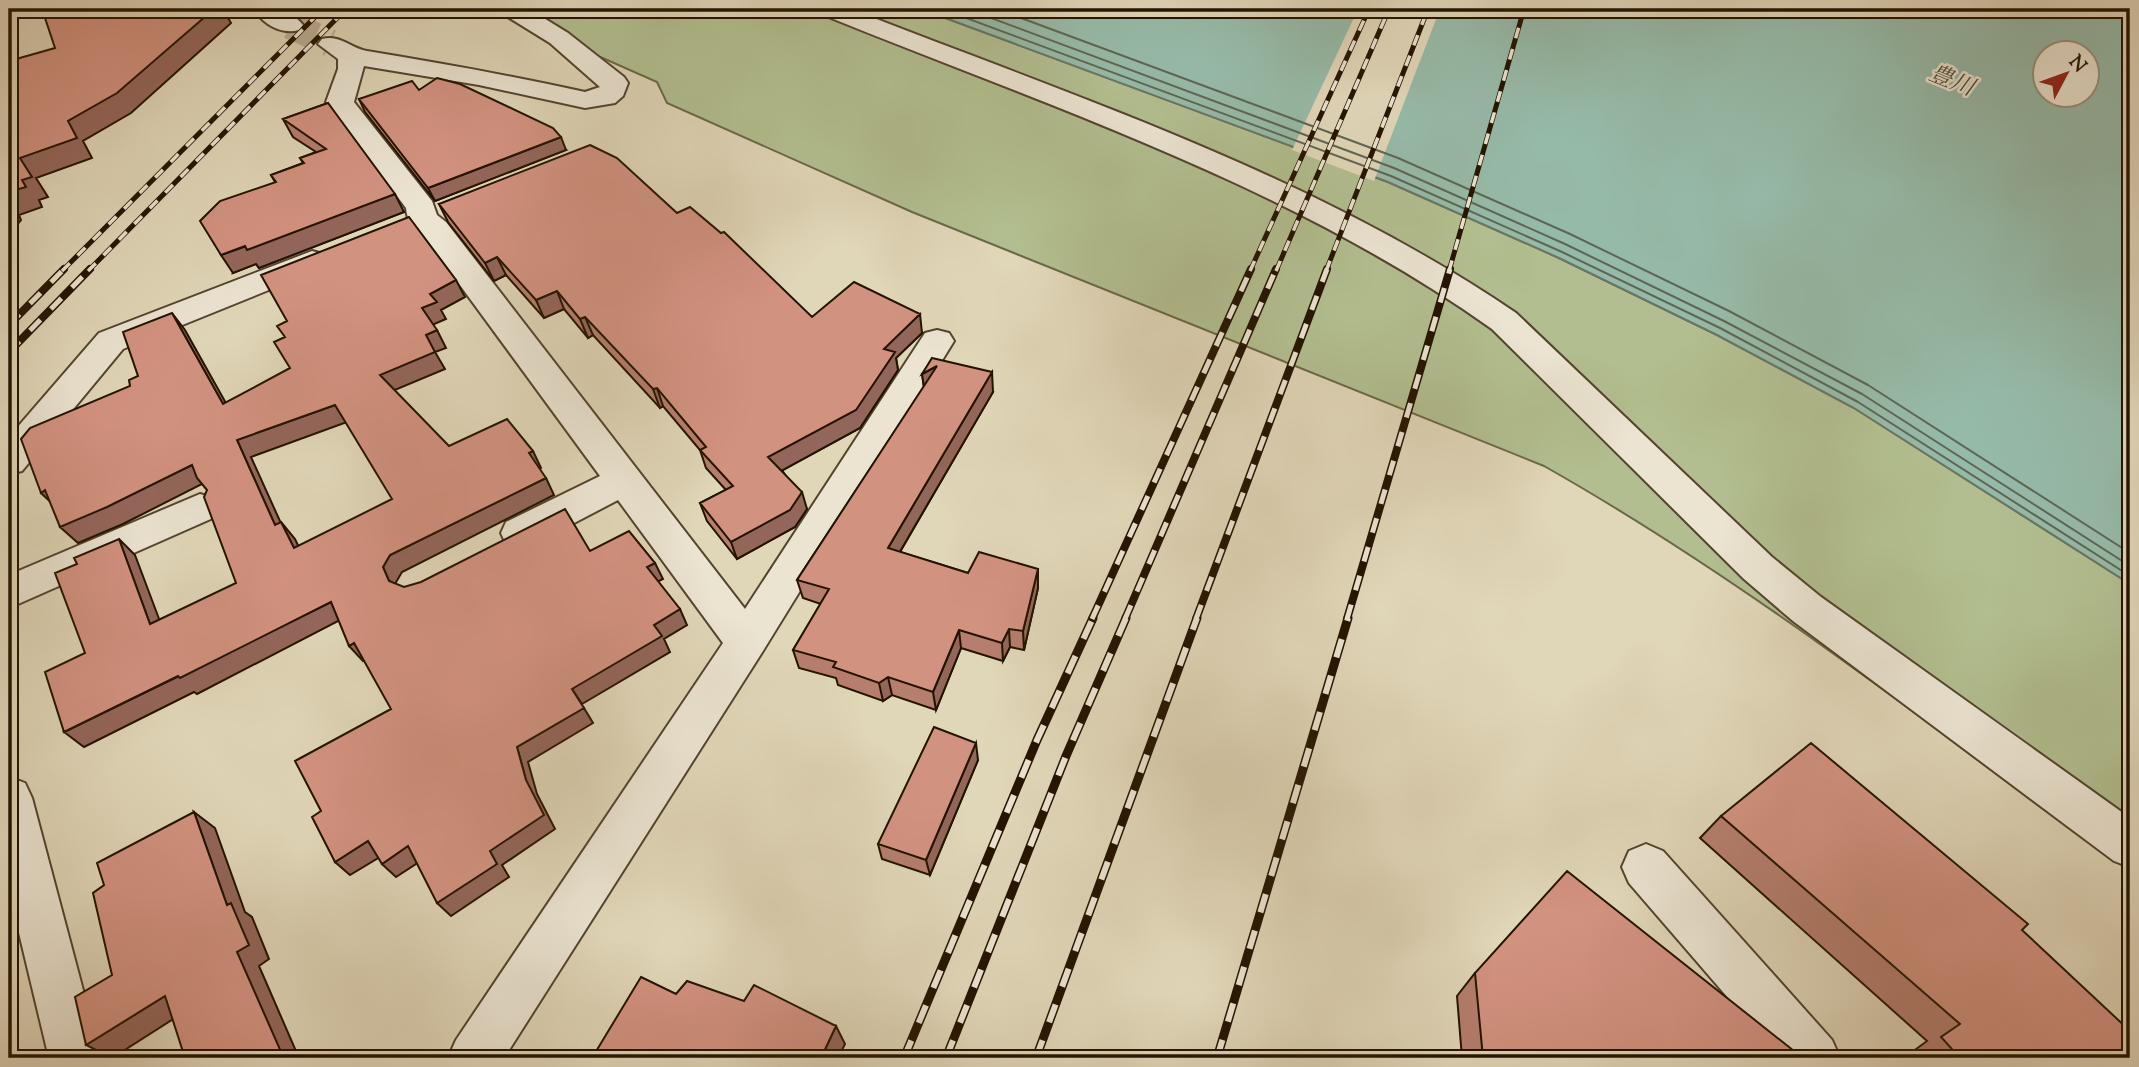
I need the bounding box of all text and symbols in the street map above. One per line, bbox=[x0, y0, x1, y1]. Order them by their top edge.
north arrow bbox=[2030, 38, 2100, 108]
text: N bbox=[2062, 50, 2092, 79]
water label: 豊川 bbox=[1923, 58, 1981, 107]

